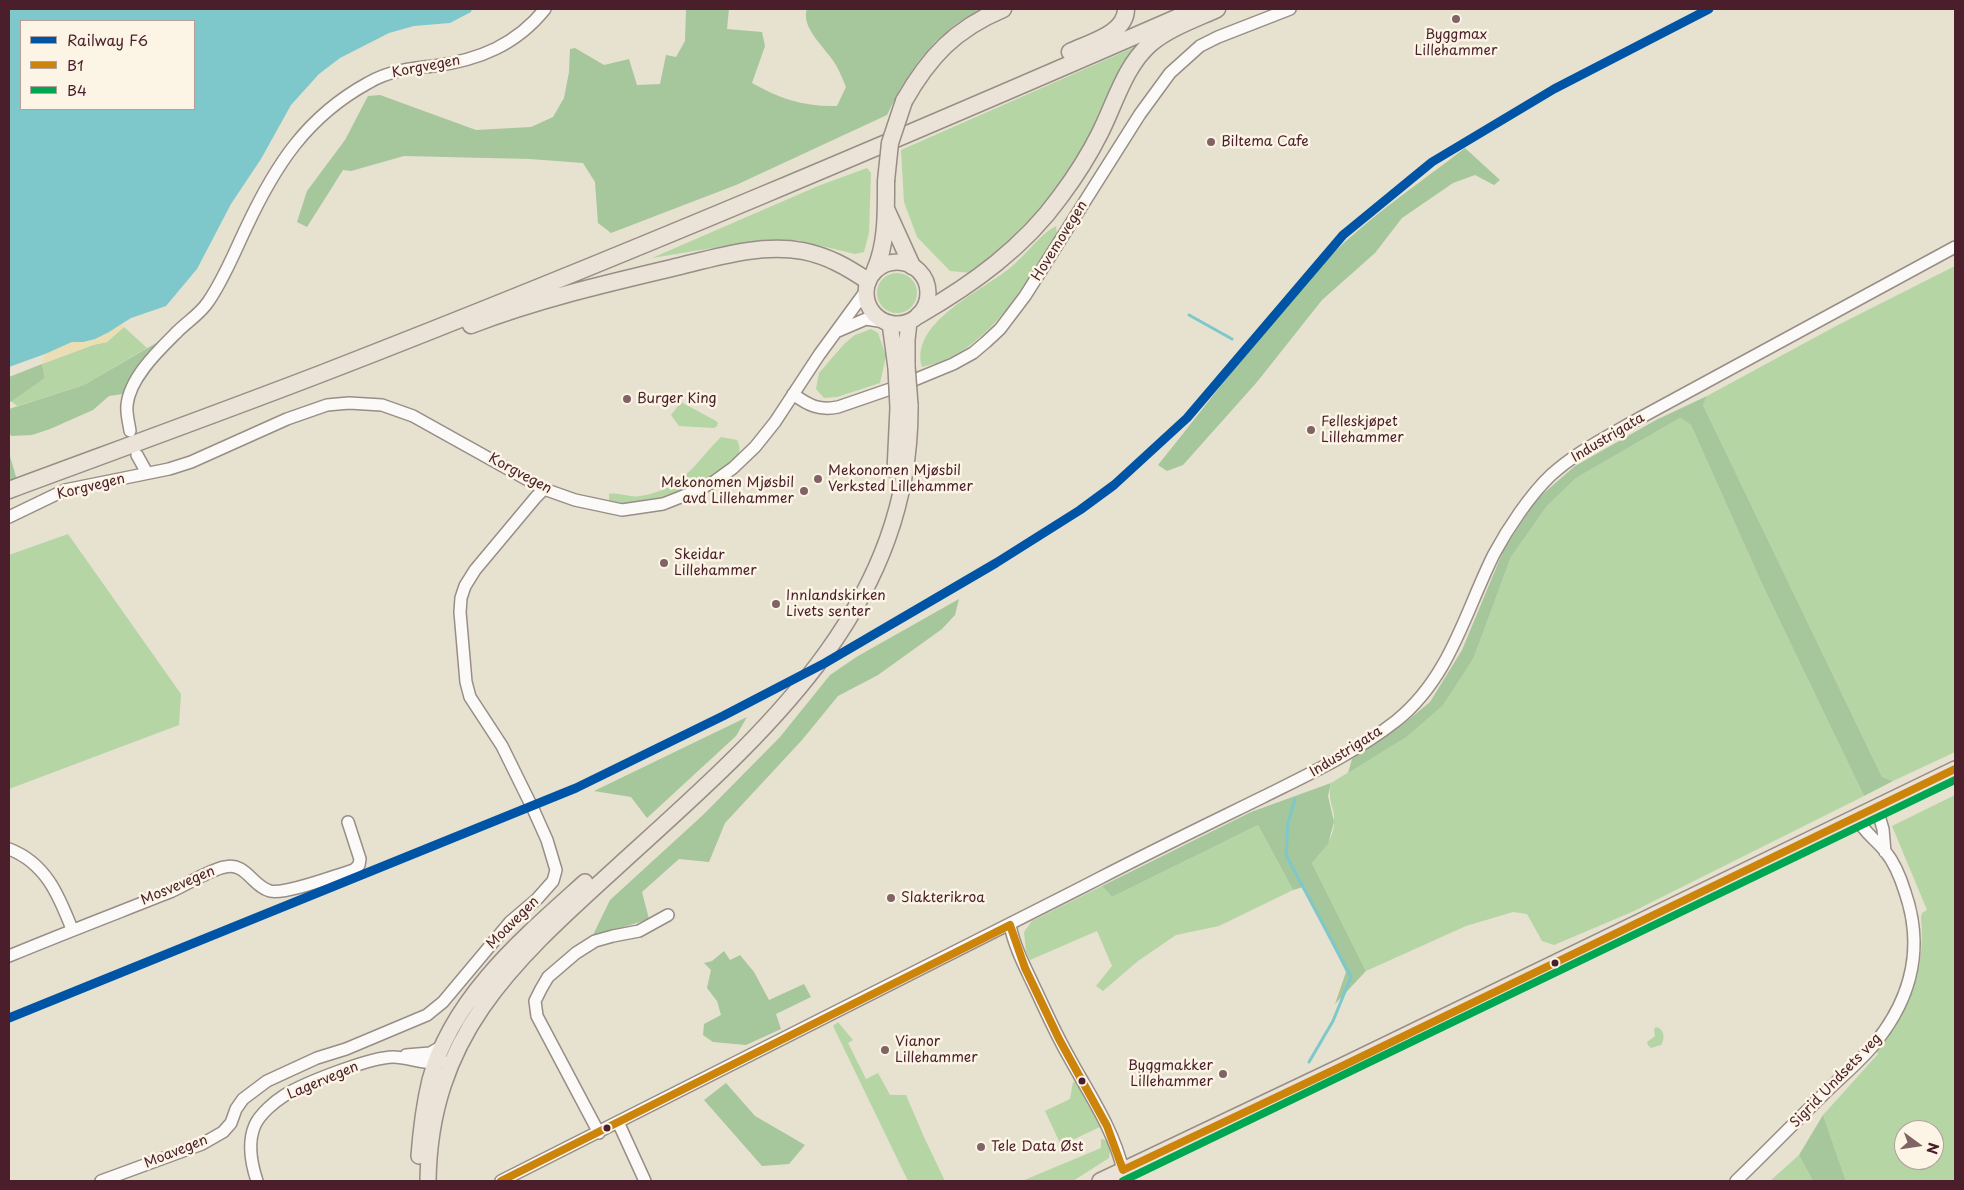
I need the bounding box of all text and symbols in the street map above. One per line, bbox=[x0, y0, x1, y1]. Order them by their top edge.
marker: Byggmax Lillehammer bbox=[1450, 13, 1462, 25]
legend bbox=[20, 20, 195, 110]
place label: Byggmax Lillehammer bbox=[1415, 27, 1497, 59]
text: Railway F6 bbox=[67, 28, 148, 51]
street label: Korgvegen bbox=[390, 52, 462, 82]
text: B1 bbox=[67, 53, 84, 76]
text: B4 bbox=[67, 78, 87, 101]
place label: Biltema Cafe bbox=[1221, 134, 1309, 150]
marker: Biltema Cafe bbox=[1205, 136, 1217, 148]
street label: Hovemovegen bbox=[1029, 198, 1091, 284]
place label: Burger King bbox=[637, 391, 717, 407]
marker: Burger King bbox=[621, 393, 633, 405]
street label: Industrigata bbox=[1568, 410, 1648, 466]
place label: Felleskjøpet Lillehammer bbox=[1321, 414, 1404, 447]
marker: Felleskjøpet Lillehammer bbox=[1305, 424, 1317, 436]
street label: Korgvegen bbox=[485, 450, 555, 498]
place label: Mekonomen Mjøsbil Verksted Lillehammer bbox=[828, 463, 973, 496]
street label: Korgvegen bbox=[55, 470, 127, 504]
marker: Mekonomen Mjøsbil Verksted Lillehammer bbox=[812, 473, 824, 485]
place label: Mekonomen Mjøsbil avd Lillehammer bbox=[661, 475, 794, 508]
marker: Mekonomen Mjøsbil avd Lillehammer bbox=[798, 485, 810, 497]
place label: Skeidar Lillehammer bbox=[674, 547, 757, 580]
marker: Skeidar Lillehammer bbox=[658, 557, 670, 569]
place label: Innlandskirken Livets senter bbox=[786, 588, 886, 620]
marker: Innlandskirken Livets senter bbox=[770, 598, 782, 610]
street label: Industrigata bbox=[1307, 723, 1385, 781]
street label: Mosvevegen bbox=[139, 863, 217, 909]
place label: Slakterikroa bbox=[901, 890, 985, 906]
marker: Slakterikroa bbox=[885, 892, 897, 904]
street label: Moavegen bbox=[483, 893, 543, 953]
unlabelled marker bbox=[1550, 958, 1560, 968]
street label: Sigrid Undsets veg bbox=[1787, 1031, 1885, 1131]
place label: Vianor Lillehammer bbox=[895, 1034, 978, 1066]
marker: Vianor Lillehammer bbox=[879, 1044, 891, 1056]
street label: Lagervegen bbox=[285, 1058, 361, 1104]
place label: Byggmakker Lillehammer bbox=[1128, 1058, 1213, 1090]
marker: Byggmakker Lillehammer bbox=[1217, 1068, 1229, 1080]
unlabelled marker bbox=[1077, 1076, 1087, 1086]
north arrow bbox=[1894, 1120, 1944, 1170]
unlabelled marker bbox=[602, 1123, 612, 1133]
street label: Moavegen bbox=[142, 1132, 210, 1172]
place label: Tele Data Øst bbox=[991, 1139, 1084, 1155]
marker: Tele Data Øst bbox=[975, 1141, 987, 1153]
text: N bbox=[1922, 1141, 1945, 1156]

